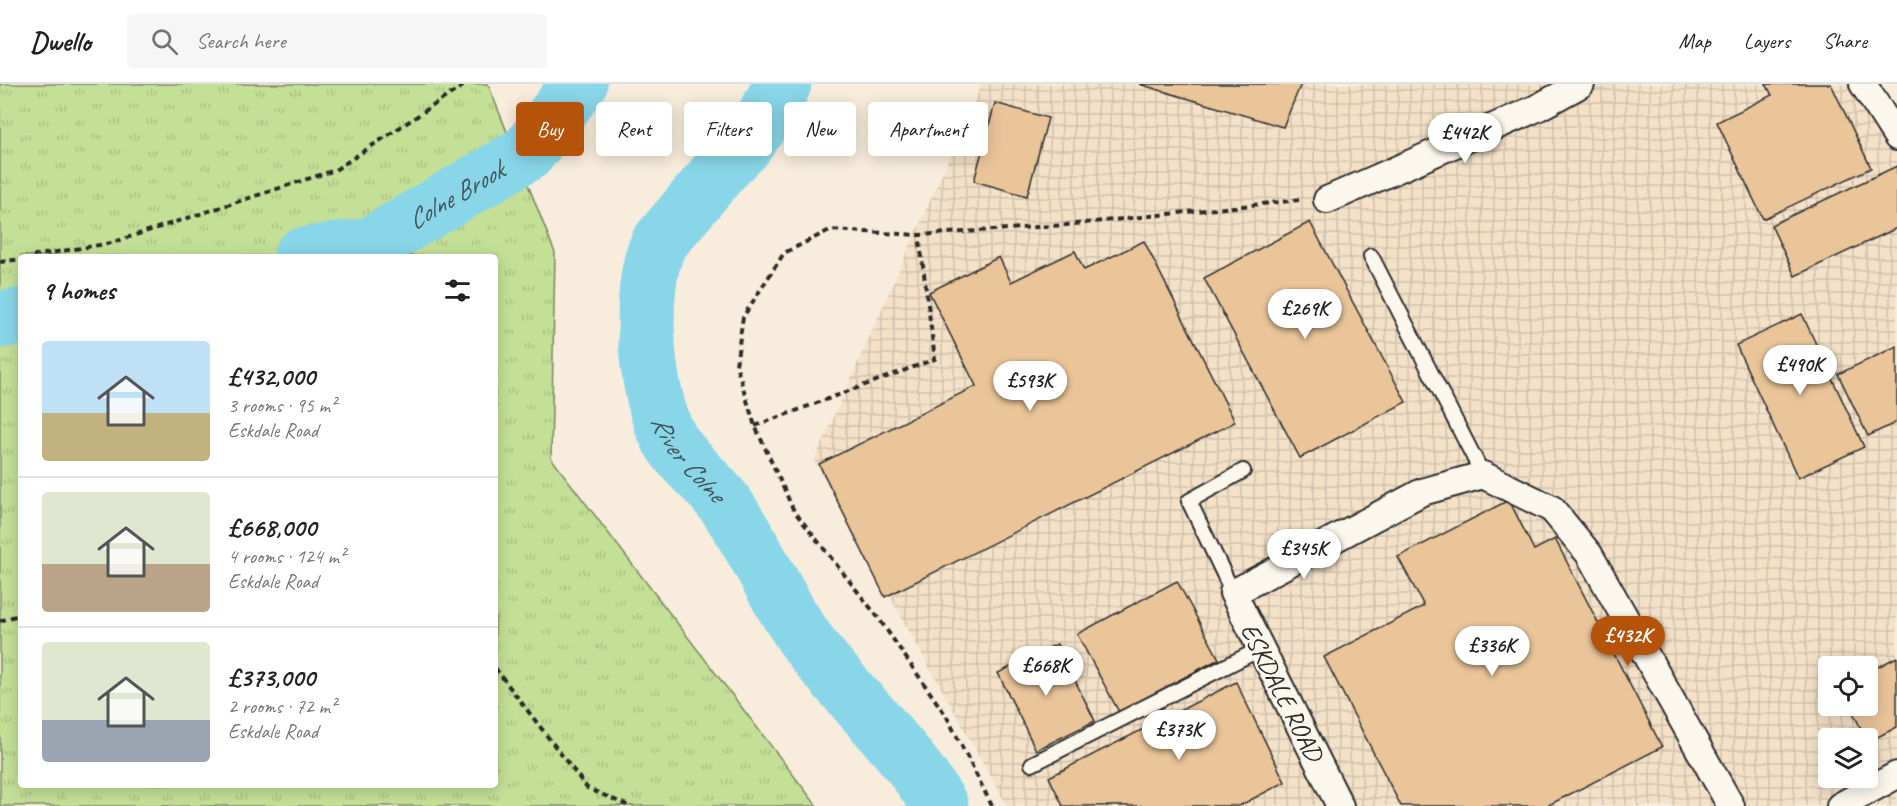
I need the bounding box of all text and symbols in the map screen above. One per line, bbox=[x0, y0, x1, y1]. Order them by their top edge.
search box bbox=[127, 14, 547, 68]
text: Dwello bbox=[30, 24, 91, 59]
icon: search bbox=[148, 25, 181, 58]
text: Search here bbox=[196, 27, 286, 55]
text: Map bbox=[1678, 28, 1711, 54]
text: Layers bbox=[1744, 28, 1790, 54]
text: Share bbox=[1823, 28, 1867, 54]
chip: Buy bbox=[516, 102, 584, 156]
chip: Rent bbox=[596, 102, 672, 156]
chip: Filters bbox=[684, 102, 772, 156]
chip: New bbox=[784, 102, 856, 156]
chip: Apartment bbox=[868, 102, 988, 156]
pin: £442K bbox=[1423, 113, 1507, 164]
text: £442K bbox=[1442, 120, 1488, 145]
water label: Colne Brook bbox=[401, 151, 514, 237]
text: 9 homes bbox=[42, 274, 115, 307]
icon: filters bbox=[441, 274, 474, 307]
pin: £269K bbox=[1263, 289, 1347, 340]
text: £269K bbox=[1282, 296, 1328, 321]
pin: £490K bbox=[1758, 345, 1842, 396]
text: £490K bbox=[1777, 352, 1823, 377]
text: £432,000 bbox=[228, 360, 315, 393]
pin: £593K bbox=[988, 361, 1072, 412]
icon: home bbox=[90, 365, 162, 437]
text: £593K bbox=[1007, 368, 1053, 393]
text: 3 rooms · 95 m² bbox=[228, 393, 336, 418]
water label: River Colne bbox=[644, 411, 736, 512]
text: Eskdale Road bbox=[228, 418, 318, 443]
text: £668,000 bbox=[228, 511, 316, 544]
icon: home bbox=[90, 516, 162, 588]
pin: £345K bbox=[1262, 529, 1346, 580]
text: £345K bbox=[1281, 536, 1327, 561]
text: 4 rooms · 124 m² bbox=[228, 544, 345, 569]
text: Eskdale Road bbox=[228, 569, 318, 594]
pin: £432K bbox=[1586, 616, 1670, 667]
street label: ESKDALE ROAD bbox=[1233, 617, 1332, 769]
text: £432K bbox=[1605, 623, 1651, 648]
pin: £336K bbox=[1450, 626, 1534, 677]
text: £336K bbox=[1469, 633, 1515, 658]
pin: £668K bbox=[1004, 646, 1088, 697]
text: £668K bbox=[1023, 653, 1070, 678]
map controls bbox=[1818, 656, 1878, 788]
button: locate bbox=[1818, 656, 1878, 716]
text: £373,000 bbox=[228, 661, 315, 694]
icon: home bbox=[90, 666, 162, 738]
text: 2 rooms · 72 m² bbox=[228, 694, 336, 719]
pin: £373K bbox=[1137, 710, 1221, 761]
text: £373K bbox=[1156, 717, 1202, 742]
text: Eskdale Road bbox=[228, 719, 318, 744]
button: layers bbox=[1818, 728, 1878, 788]

